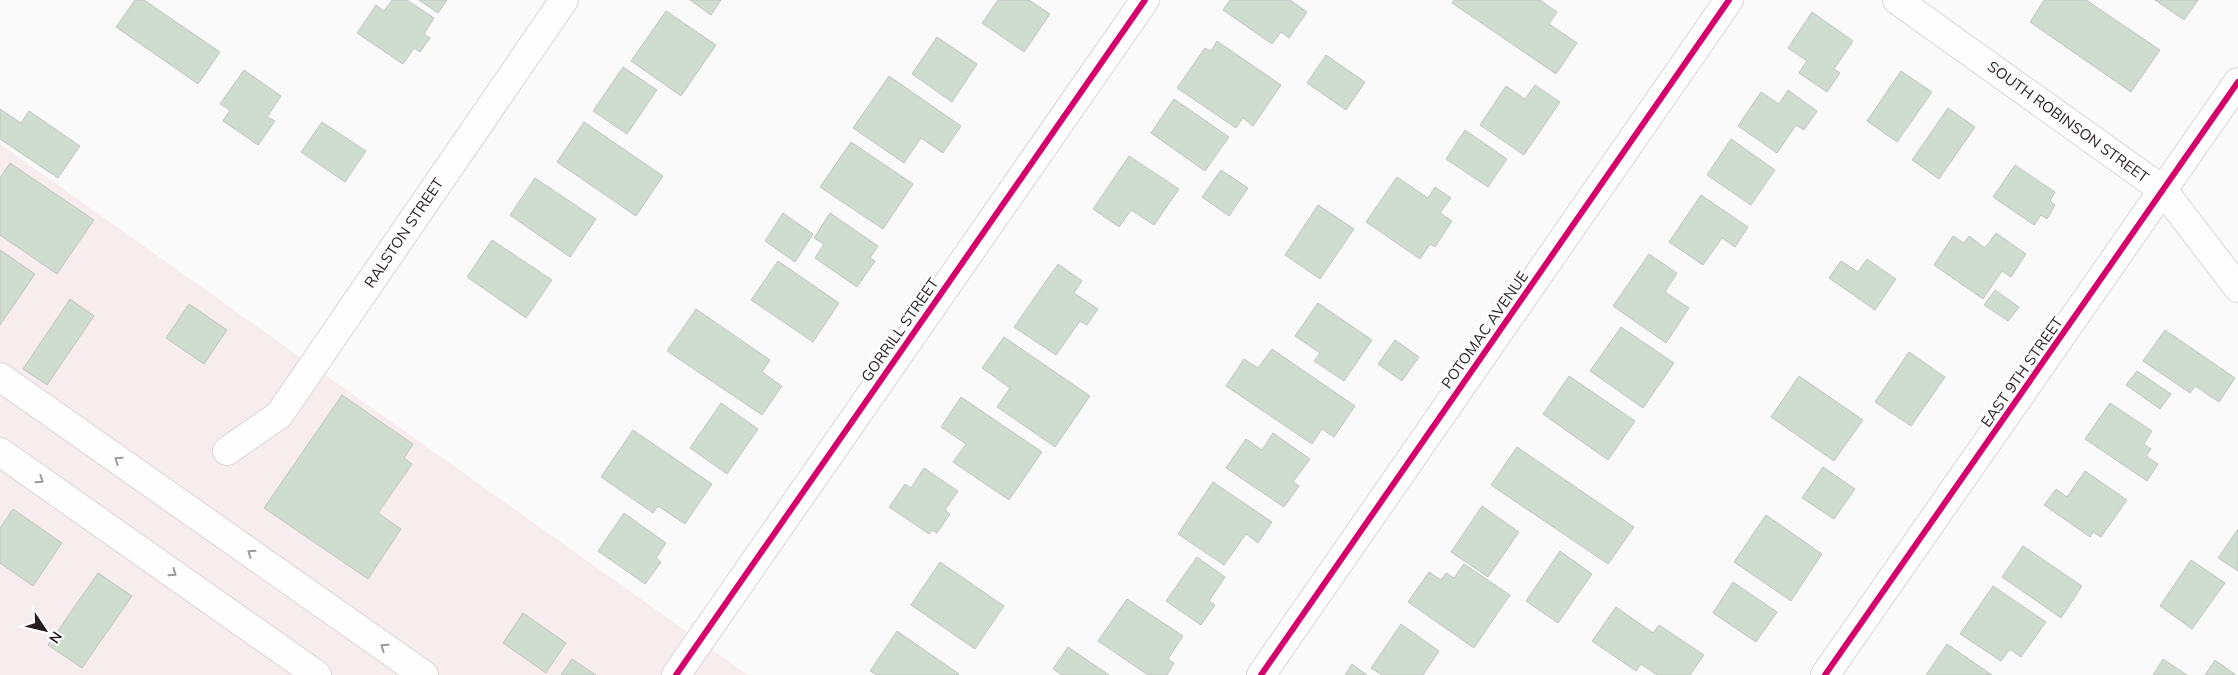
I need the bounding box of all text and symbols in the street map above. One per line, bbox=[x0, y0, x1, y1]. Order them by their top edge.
street label: SOUTH ROBINSON STREET bbox=[1984, 57, 2153, 186]
street label: RALSTON STREET bbox=[360, 174, 447, 291]
street label: POTOMAC AVENUE bbox=[1437, 267, 1532, 392]
street label: GORRILL STREET bbox=[857, 274, 943, 385]
street label: EAST 9TH STREET bbox=[1976, 313, 2067, 430]
one-way arrow bbox=[115, 457, 124, 466]
one-way arrow bbox=[34, 474, 44, 483]
one-way arrow bbox=[247, 550, 257, 559]
one-way arrow bbox=[167, 567, 177, 576]
north arrow bbox=[20, 605, 70, 655]
text: N bbox=[45, 628, 66, 647]
one-way arrow bbox=[380, 644, 390, 653]

